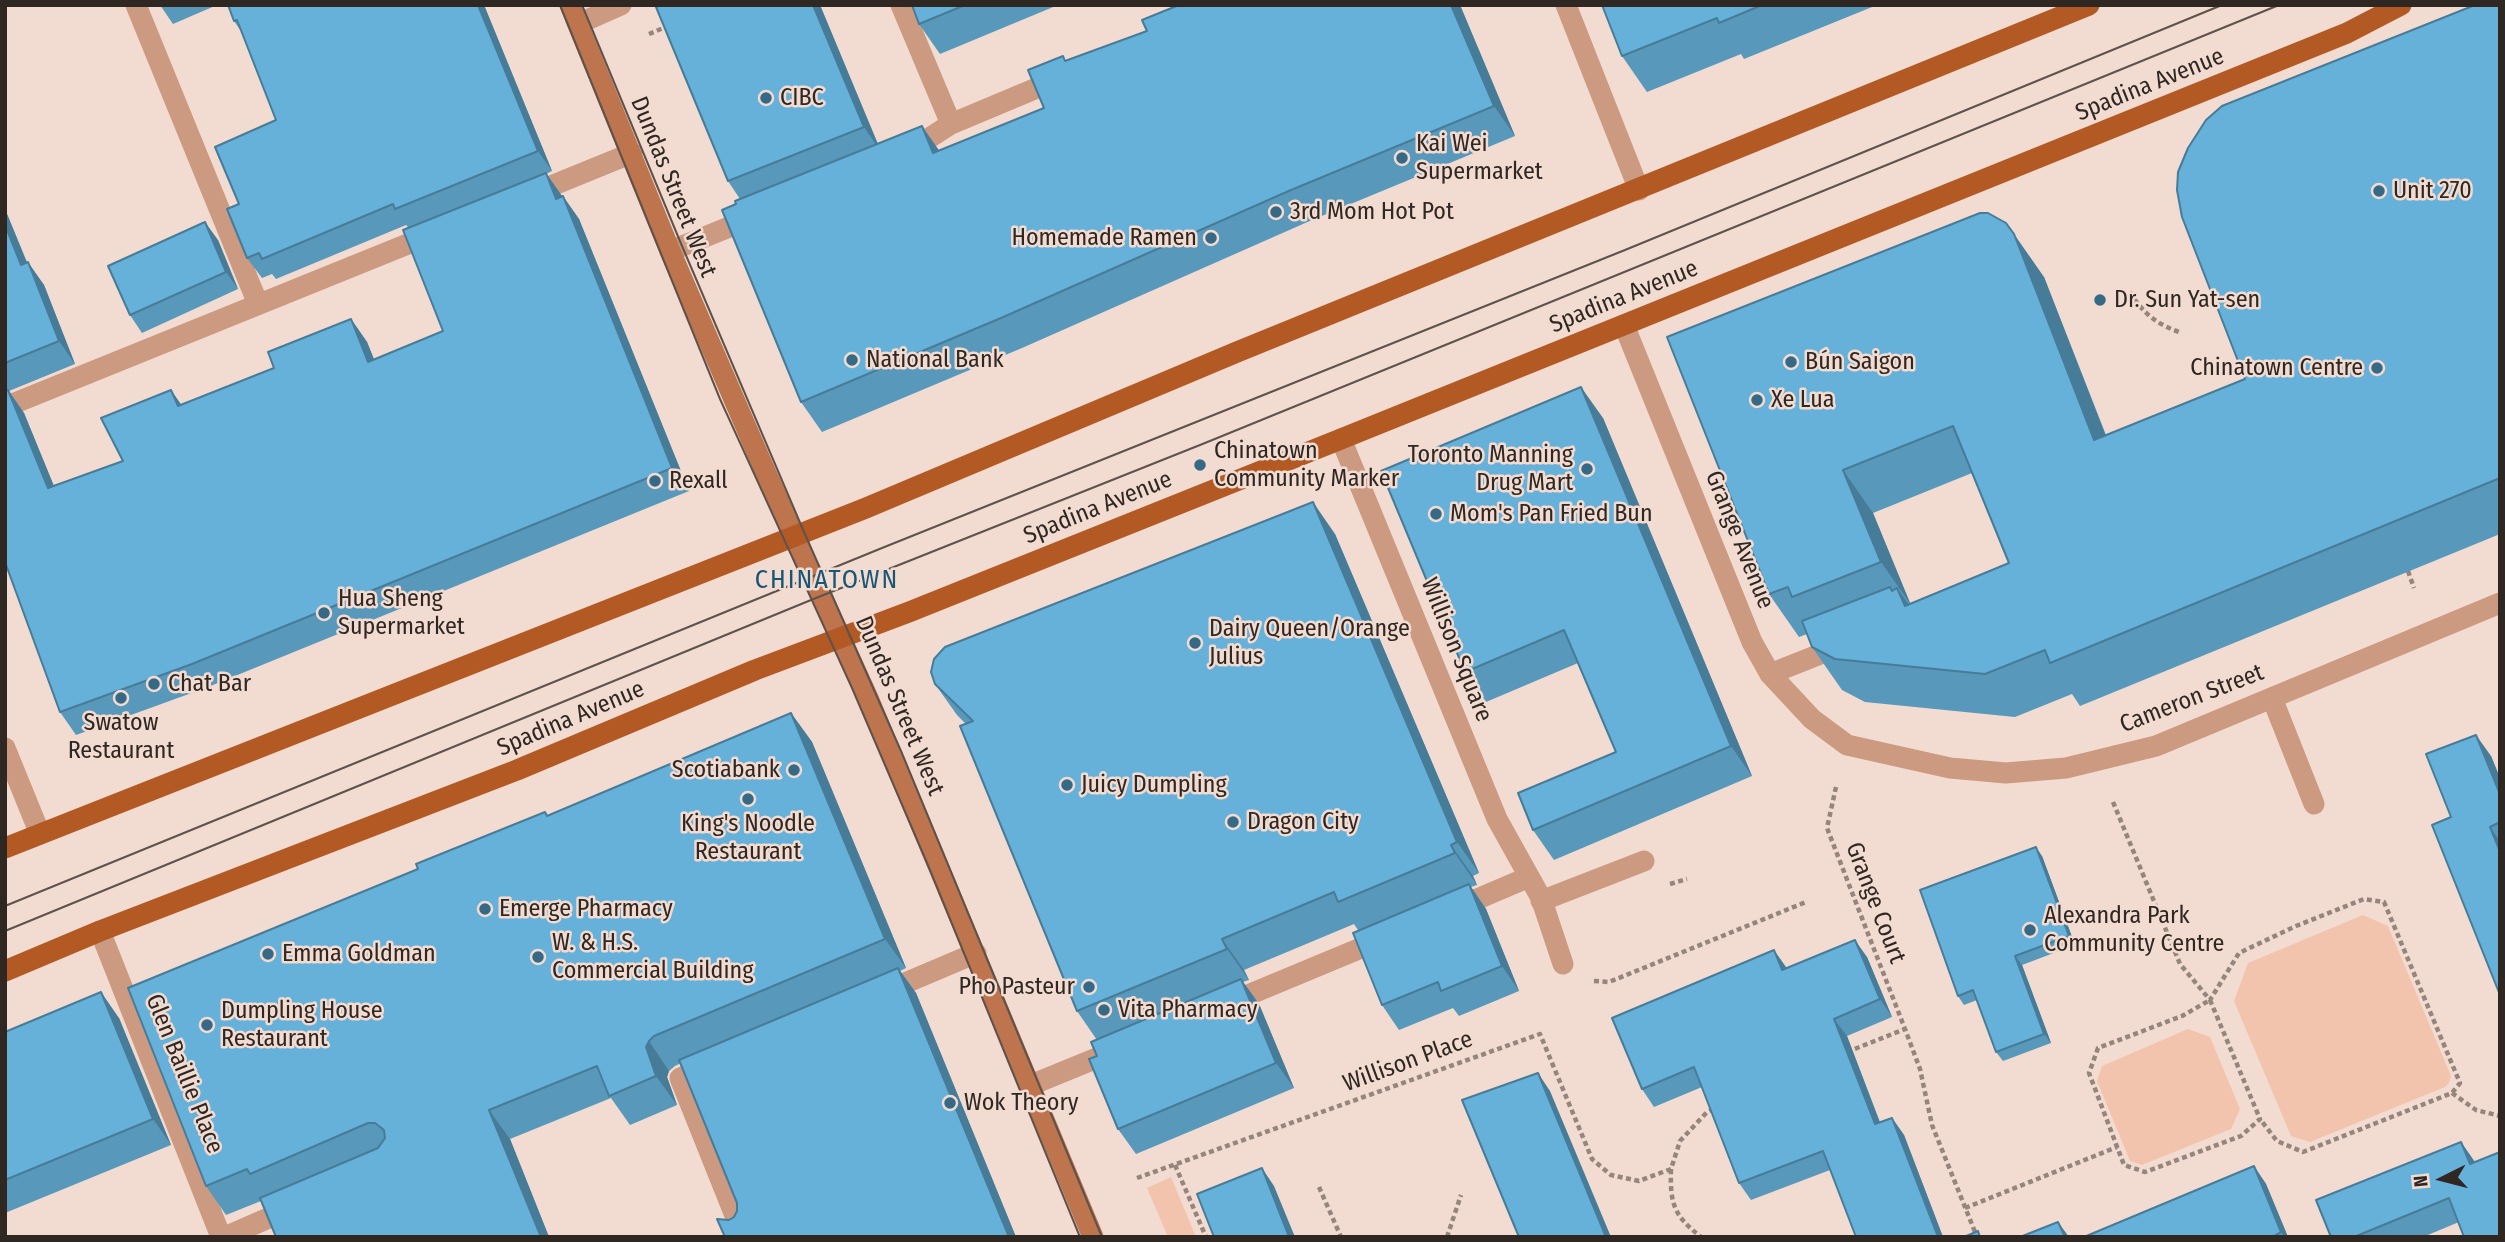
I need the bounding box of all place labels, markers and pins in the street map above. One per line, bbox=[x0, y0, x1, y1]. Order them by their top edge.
place label: CIBC bbox=[780, 84, 824, 112]
marker: CIBC bbox=[758, 90, 774, 106]
place label: Kai Wei Supermarket bbox=[1416, 130, 1543, 186]
marker: Kai Wei Supermarket bbox=[1394, 150, 1410, 166]
place label: Unit 270 bbox=[2393, 177, 2472, 205]
marker: Unit 270 bbox=[2371, 183, 2387, 199]
place label: 3rd Mom Hot Pot bbox=[1290, 198, 1454, 226]
marker: 3rd Mom Hot Pot bbox=[1268, 204, 1284, 220]
place label: Homemade Ramen bbox=[1011, 224, 1197, 252]
marker: Homemade Ramen bbox=[1203, 230, 1219, 246]
place label: Dr. Sun Yat-sen bbox=[2114, 286, 2260, 314]
marker: Dr. Sun Yat-sen bbox=[2092, 292, 2108, 308]
place label: National Bank bbox=[866, 346, 1004, 374]
place label: Bún Saigon bbox=[1805, 348, 1915, 376]
marker: National Bank bbox=[844, 352, 860, 368]
marker: Bún Saigon bbox=[1783, 354, 1799, 370]
place label: Chinatown Centre bbox=[2190, 354, 2363, 382]
marker: Chinatown Centre bbox=[2369, 360, 2385, 376]
place label: Xe Lua bbox=[1771, 386, 1834, 414]
marker: Xe Lua bbox=[1749, 392, 1765, 408]
place label: Chinatown Community Marker bbox=[1214, 437, 1399, 493]
place label: Toronto Manning Drug Mart bbox=[1408, 441, 1573, 497]
marker: Chinatown Community Marker bbox=[1192, 457, 1208, 473]
marker: Toronto Manning Drug Mart bbox=[1579, 461, 1595, 477]
place label: Rexall bbox=[669, 467, 728, 495]
marker: Rexall bbox=[647, 473, 663, 489]
place label: Mom's Pan Fried Bun bbox=[1450, 500, 1653, 528]
marker: Mom's Pan Fried Bun bbox=[1428, 506, 1444, 522]
place label: Hua Sheng Supermarket bbox=[338, 585, 465, 641]
marker: Hua Sheng Supermarket bbox=[316, 605, 332, 621]
place label: Dairy Queen/Orange Julius bbox=[1209, 615, 1410, 671]
marker: Dairy Queen/Orange Julius bbox=[1187, 635, 1203, 651]
place label: Chat Bar bbox=[168, 670, 251, 698]
marker: Chat Bar bbox=[146, 676, 162, 692]
marker: Swatow Restaurant bbox=[113, 690, 129, 706]
place label: Swatow Restaurant bbox=[68, 709, 174, 765]
place label: Scotiabank bbox=[672, 756, 780, 784]
marker: Scotiabank bbox=[786, 762, 802, 778]
place label: Juicy Dumpling bbox=[1081, 771, 1227, 799]
marker: Juicy Dumpling bbox=[1059, 777, 1075, 793]
marker: King's Noodle Restaurant bbox=[740, 791, 756, 807]
place label: Dragon City bbox=[1247, 808, 1359, 836]
place label: King's Noodle Restaurant bbox=[681, 810, 815, 866]
marker: Dragon City bbox=[1225, 814, 1241, 830]
place label: Emerge Pharmacy bbox=[499, 895, 673, 923]
marker: Emerge Pharmacy bbox=[477, 901, 493, 917]
place label: Alexandra Park Community Centre bbox=[2044, 902, 2224, 958]
marker: Alexandra Park Community Centre bbox=[2022, 922, 2038, 938]
place label: W. & H.S. Commercial Building bbox=[552, 929, 753, 985]
place label: Emma Goldman bbox=[282, 940, 436, 968]
marker: Emma Goldman bbox=[260, 946, 276, 962]
marker: W. & H.S. Commercial Building bbox=[530, 949, 546, 965]
place label: Pho Pasteur bbox=[959, 973, 1075, 1001]
marker: Pho Pasteur bbox=[1081, 979, 1097, 995]
place label: Vita Pharmacy bbox=[1118, 996, 1257, 1024]
place label: Dumpling House Restaurant bbox=[221, 997, 382, 1053]
marker: Vita Pharmacy bbox=[1096, 1002, 1112, 1018]
marker: Dumpling House Restaurant bbox=[199, 1017, 215, 1033]
place label: Wok Theory bbox=[964, 1089, 1079, 1117]
marker: Wok Theory bbox=[942, 1095, 958, 1111]

